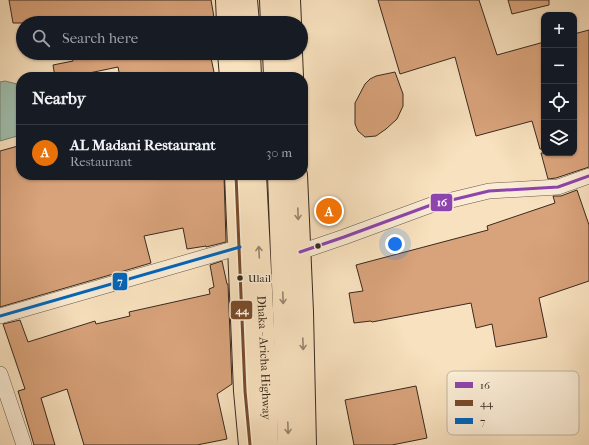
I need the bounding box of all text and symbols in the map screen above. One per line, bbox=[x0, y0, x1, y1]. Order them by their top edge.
map controls bbox=[541, 12, 577, 156]
button: + bbox=[541, 12, 577, 48]
search box bbox=[16, 16, 308, 60]
icon: search bbox=[30, 27, 52, 49]
text: Search here bbox=[62, 29, 138, 47]
button: − bbox=[541, 48, 577, 84]
button: locate bbox=[541, 84, 577, 120]
text: Nearby bbox=[32, 88, 86, 108]
button: layers bbox=[541, 120, 577, 156]
text: AL Madani Restaurant bbox=[70, 136, 216, 154]
text: A bbox=[41, 145, 49, 160]
text: 30 m bbox=[266, 145, 292, 160]
text: Restaurant bbox=[70, 154, 132, 169]
line badge: 16 bbox=[430, 193, 453, 212]
pin: A bbox=[316, 196, 342, 226]
text: 16 bbox=[437, 196, 448, 209]
one-way arrow bbox=[294, 207, 302, 220]
your location bbox=[385, 234, 405, 254]
unlabelled marker bbox=[313, 241, 323, 251]
one-way arrow bbox=[256, 246, 263, 259]
line badge: 7 bbox=[112, 272, 128, 291]
place label: Ulail bbox=[248, 272, 271, 285]
marker: Ulail bbox=[235, 273, 245, 283]
text: 7 bbox=[116, 275, 123, 288]
one-way arrow bbox=[279, 291, 287, 304]
street label: Dhaka - Aricha Highway bbox=[254, 295, 274, 421]
line badge: 44 bbox=[230, 300, 253, 320]
text: 44 bbox=[234, 304, 249, 317]
one-way arrow bbox=[299, 337, 307, 350]
legend bbox=[447, 371, 579, 435]
text: 16 bbox=[480, 379, 490, 392]
text: 44 bbox=[480, 397, 494, 410]
text: 7 bbox=[480, 415, 485, 428]
one-way arrow bbox=[285, 421, 292, 434]

